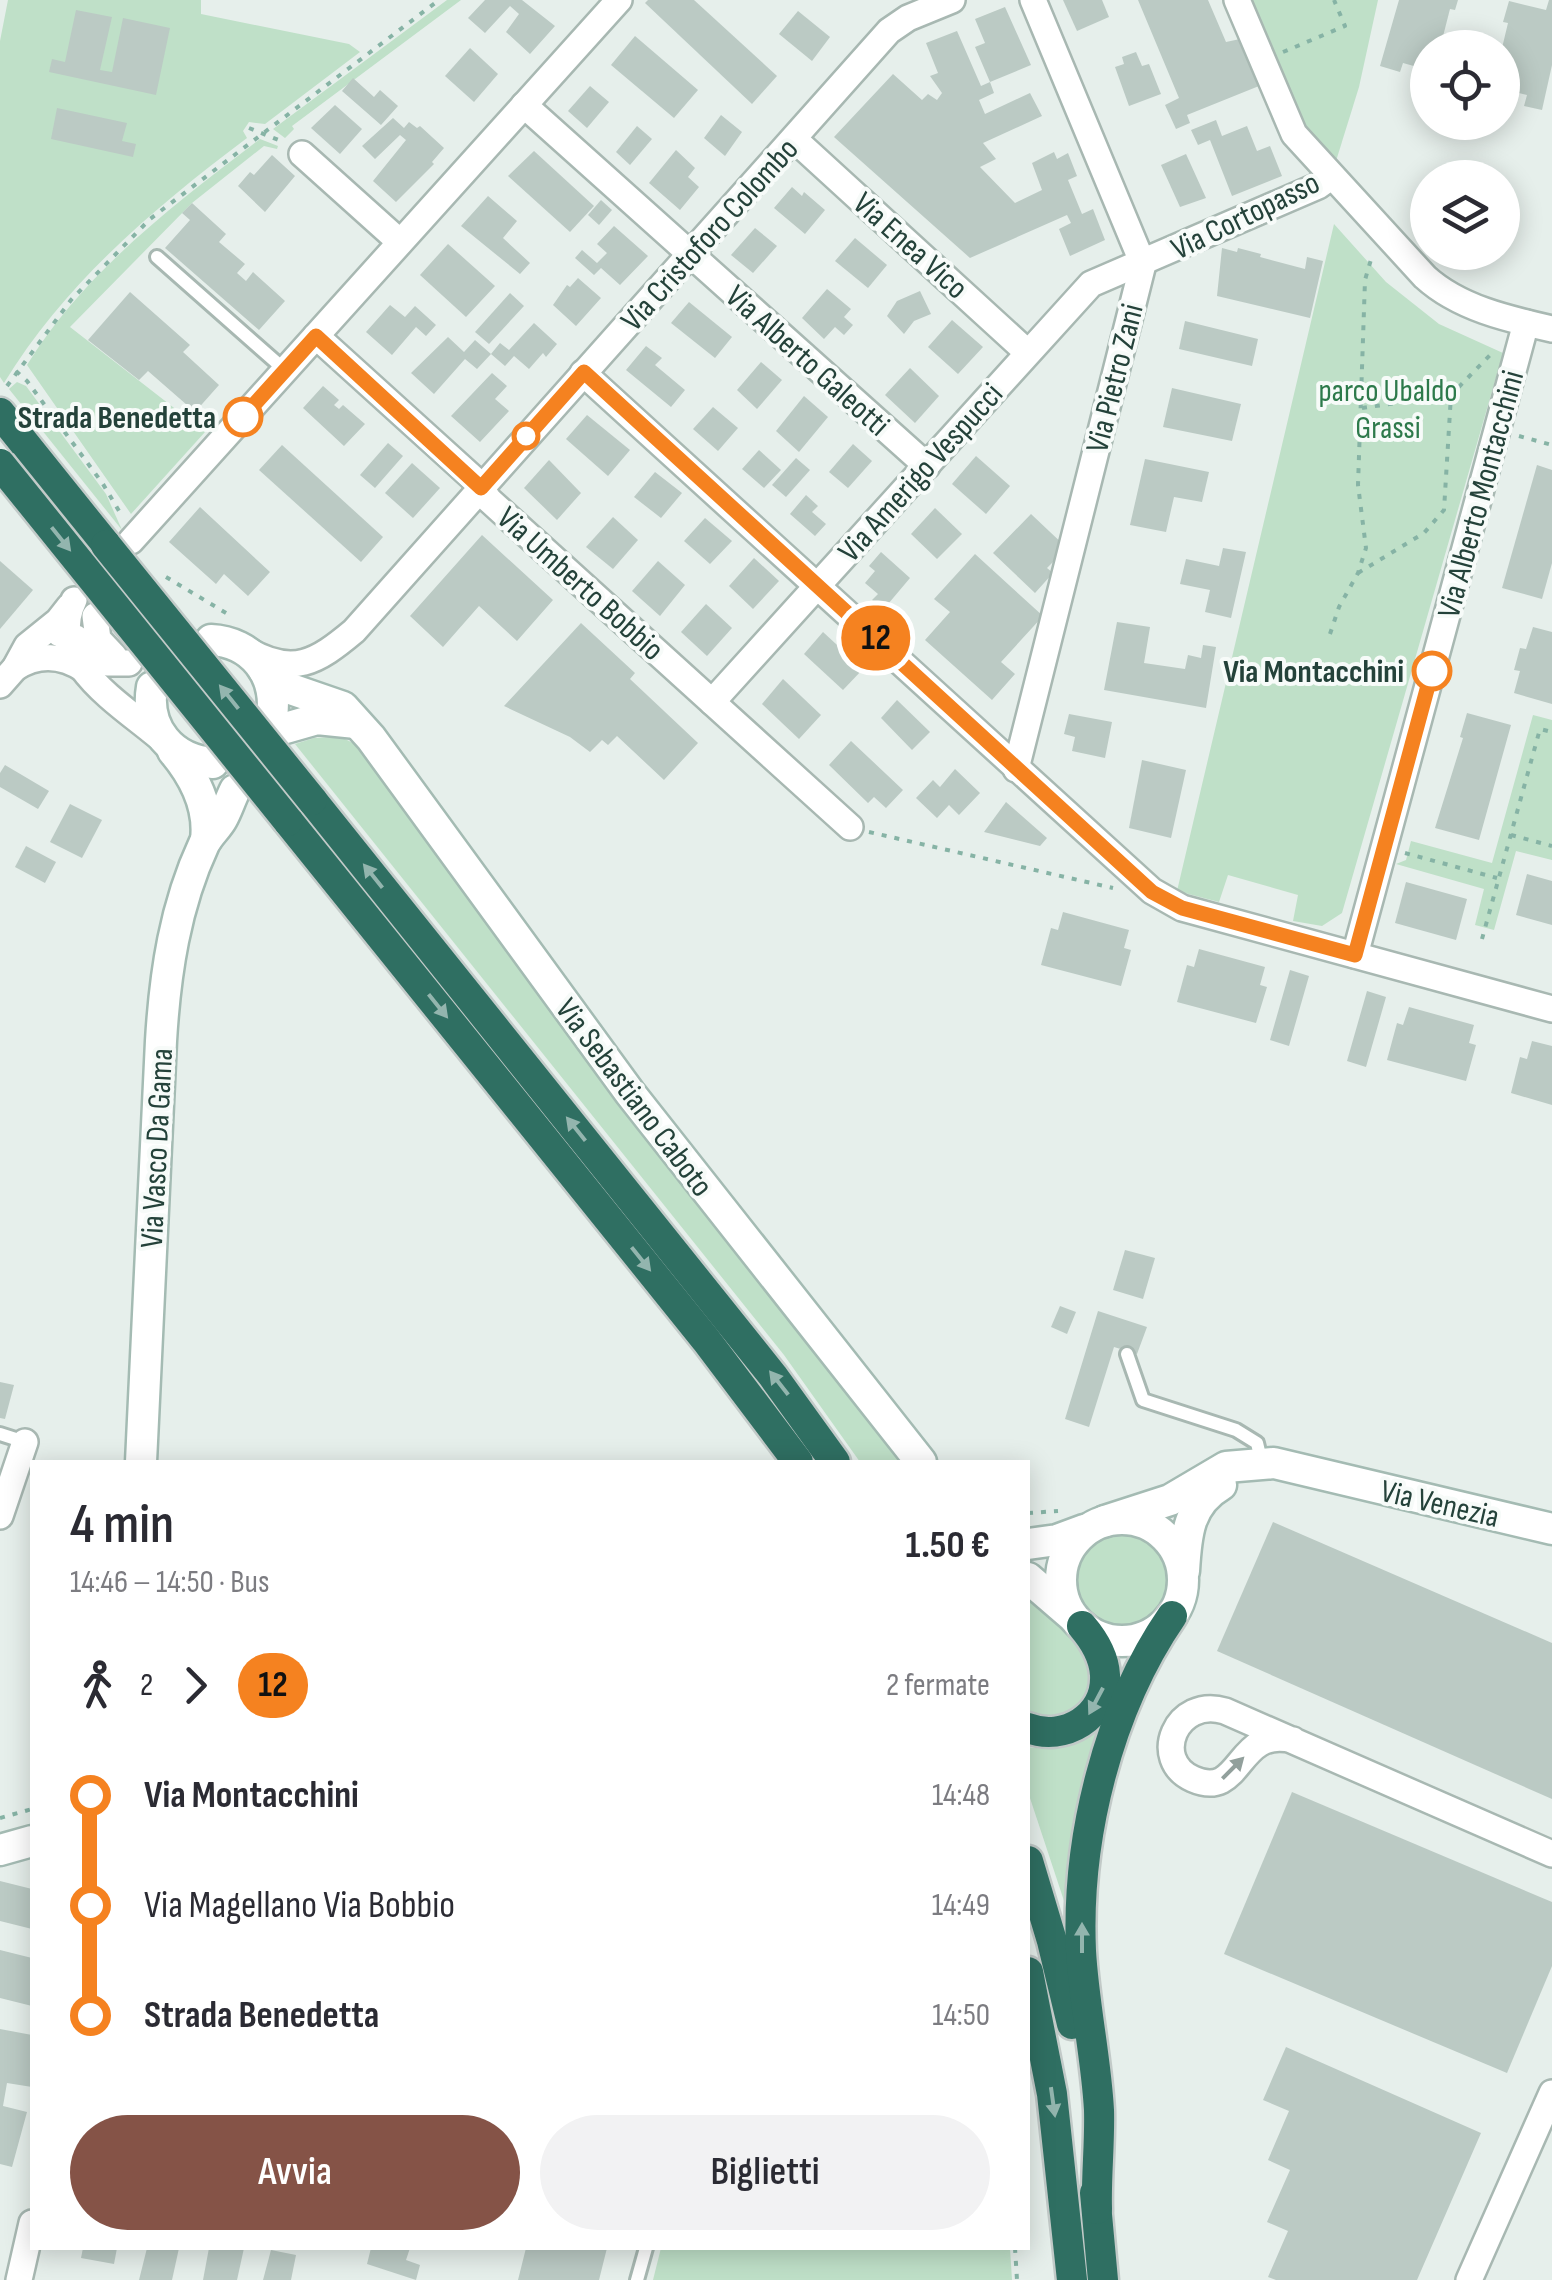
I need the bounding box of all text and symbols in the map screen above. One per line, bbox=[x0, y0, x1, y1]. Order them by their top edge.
map controls bbox=[1410, 30, 1520, 270]
button: locate bbox=[1410, 30, 1520, 140]
street label: Via Cristoforo Colombo bbox=[613, 130, 807, 340]
button: layers bbox=[1410, 160, 1520, 270]
street label: Via Cortopasso bbox=[1165, 164, 1326, 269]
street label: Via Enea Vico bbox=[844, 184, 976, 308]
street label: Via Alberto Galeotti bbox=[717, 277, 897, 445]
street label: Via Pietro Zani bbox=[1078, 300, 1153, 457]
street label: Via Alberto Montacchini bbox=[1430, 367, 1533, 622]
park label: parco Ubaldo Grassi bbox=[1318, 372, 1458, 448]
street label: Via Amerigo Vespucci bbox=[831, 375, 1012, 571]
marker: Strada Benedetta bbox=[224, 398, 262, 436]
place label: Strada Benedetta bbox=[18, 399, 216, 438]
unlabelled marker bbox=[513, 423, 539, 449]
street label: Via Umberto Bobbio bbox=[489, 499, 671, 669]
one-way arrow bbox=[50, 527, 71, 552]
line badge: 12 bbox=[831, 606, 921, 670]
text: 12 bbox=[861, 617, 891, 660]
marker: Via Montacchini bbox=[1413, 652, 1451, 690]
place label: Via Montacchini bbox=[1223, 653, 1404, 692]
one-way arrow bbox=[219, 685, 240, 710]
one-way arrow bbox=[363, 863, 384, 888]
street label: Via Sebastiano Caboto bbox=[547, 991, 721, 1205]
one-way arrow bbox=[427, 993, 448, 1019]
street label: Via Vasco Da Gama bbox=[133, 1047, 182, 1249]
one-way arrow bbox=[566, 1116, 587, 1142]
one-way arrow bbox=[630, 1247, 651, 1272]
one-way arrow bbox=[769, 1370, 790, 1396]
street label: Via Venezia bbox=[1377, 1472, 1503, 1537]
text: 4 min bbox=[70, 1492, 174, 1559]
text: 1.50 € bbox=[905, 1523, 990, 1568]
text: 14:46 – 14:50 · Bus bbox=[70, 1563, 269, 1602]
icon: walk bbox=[70, 1658, 125, 1713]
icon: forward bbox=[168, 1658, 223, 1713]
text: 12 bbox=[258, 1664, 288, 1707]
text: 2 bbox=[140, 1666, 153, 1705]
text: 2 fermate bbox=[886, 1666, 990, 1705]
one-way arrow bbox=[1088, 1687, 1105, 1715]
one-way arrow bbox=[1221, 1756, 1245, 1780]
text: Via Montacchini bbox=[144, 1773, 359, 1818]
text: 14:48 bbox=[932, 1776, 990, 1815]
text: Via Magellano Via Bobbio bbox=[144, 1883, 455, 1928]
text: 14:49 bbox=[932, 1886, 990, 1925]
one-way arrow bbox=[1073, 1922, 1089, 1954]
text: Strada Benedetta bbox=[144, 1993, 379, 2038]
text: 14:50 bbox=[932, 1996, 990, 2035]
one-way arrow bbox=[1045, 2087, 1061, 2119]
button: Avvia bbox=[70, 2115, 520, 2230]
button: Biglietti bbox=[540, 2115, 990, 2230]

